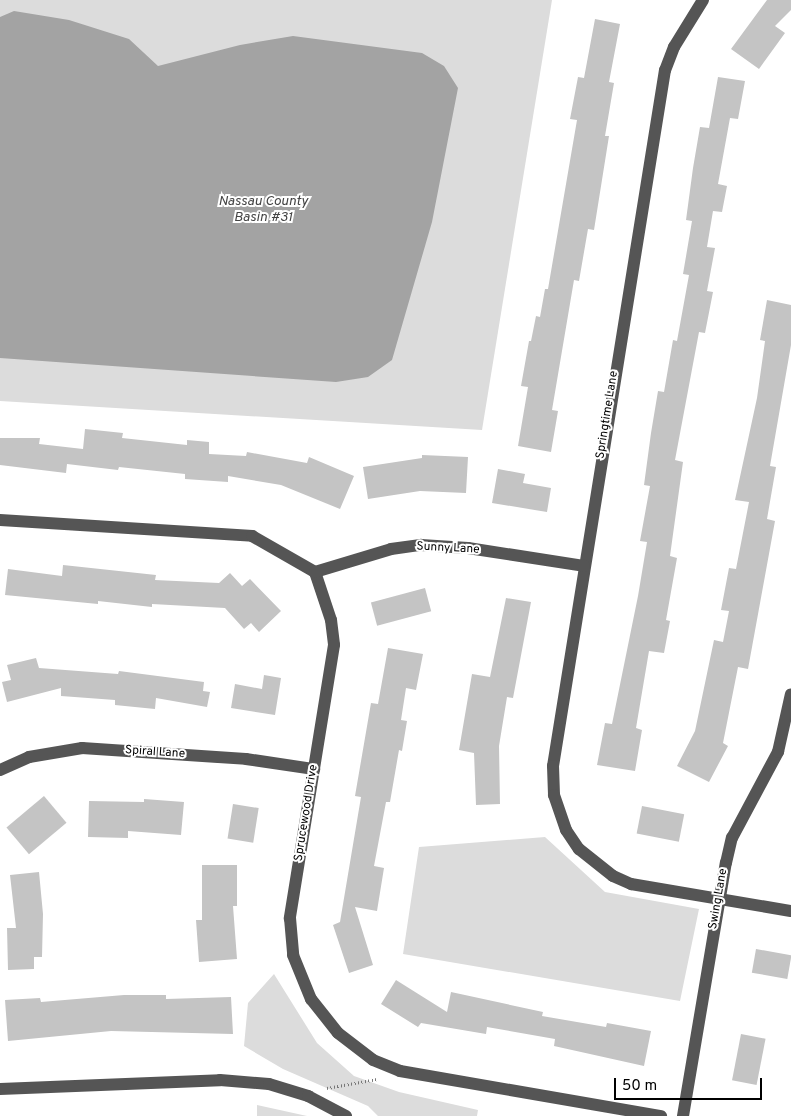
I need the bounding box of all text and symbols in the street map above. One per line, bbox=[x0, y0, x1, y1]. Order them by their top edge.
water label: Nassau County Basin #31 bbox=[218, 194, 308, 226]
street label: Springtime Lane bbox=[594, 370, 622, 460]
street label: Sunny Lane bbox=[416, 540, 480, 558]
street label: Spiral Lane bbox=[124, 744, 186, 762]
street label: Sprucewood Drive bbox=[292, 764, 322, 862]
street label: Swing Lane bbox=[707, 867, 731, 931]
scale bar bbox=[616, 1068, 764, 1100]
text: 50 m bbox=[622, 1077, 657, 1096]

